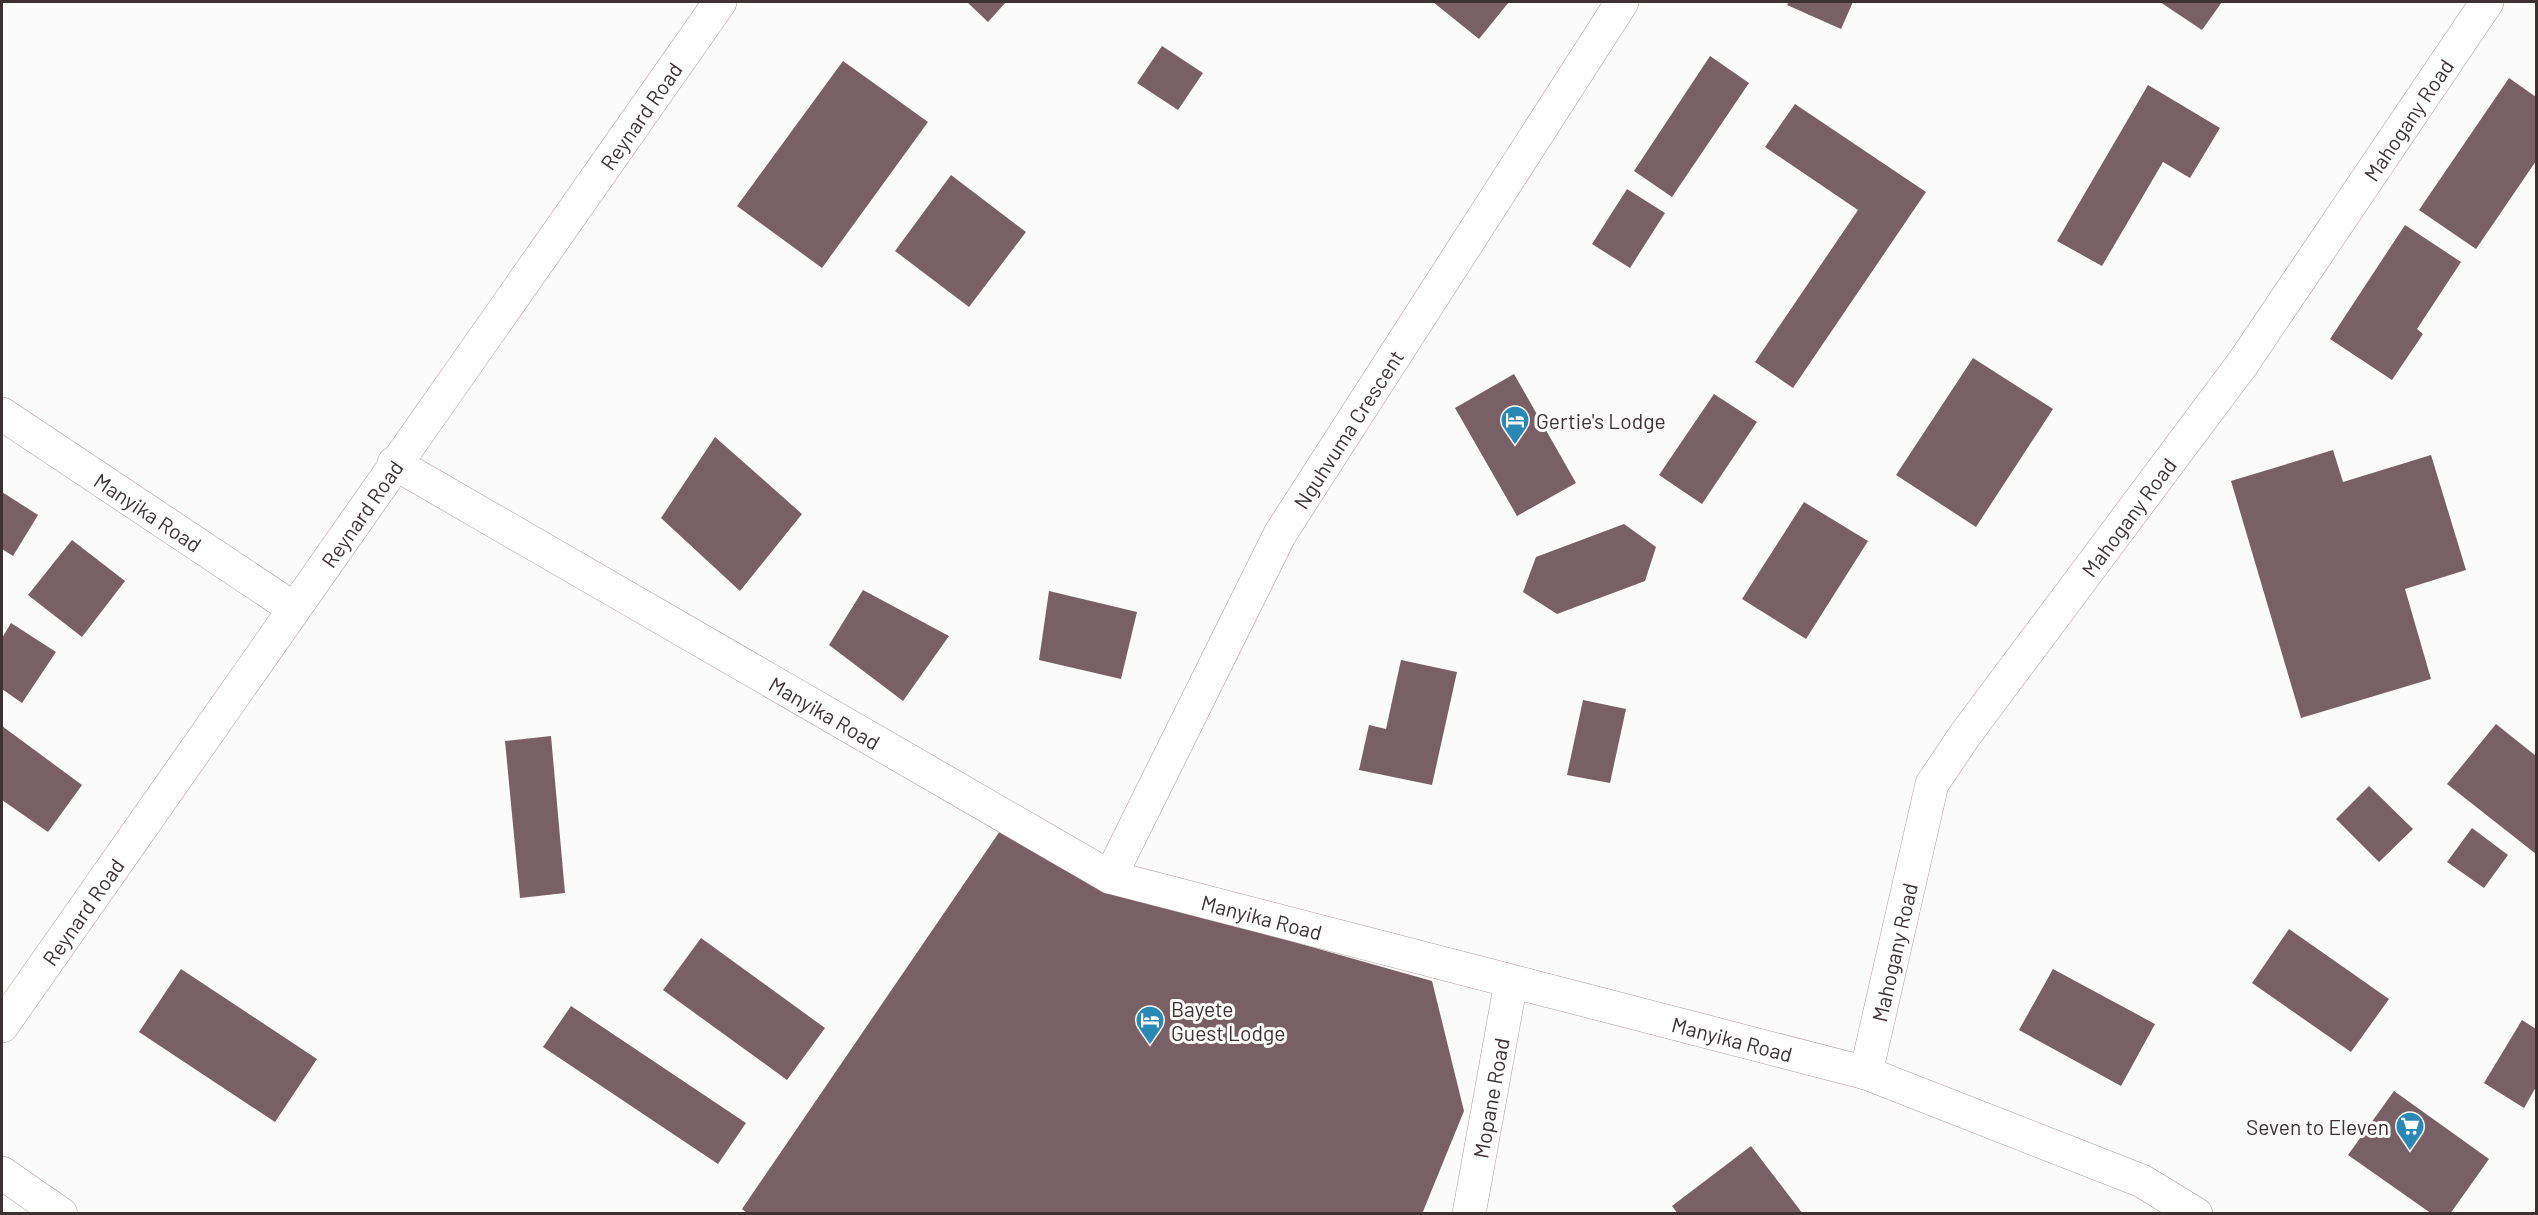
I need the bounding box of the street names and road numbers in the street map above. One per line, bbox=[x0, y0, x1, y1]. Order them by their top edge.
street label: Mahogany Road bbox=[2358, 54, 2458, 185]
street label: Reynard Road bbox=[594, 57, 687, 174]
street label: Nguhvuma Crescent bbox=[1287, 345, 1408, 513]
street label: Mahogany Road bbox=[2076, 452, 2181, 581]
street label: Reynard Road bbox=[315, 455, 408, 572]
street label: Manyika Road bbox=[90, 467, 207, 556]
street label: Manyika Road bbox=[765, 671, 885, 754]
street label: Reynard Road bbox=[36, 853, 129, 970]
street label: Mahogany Road bbox=[1866, 880, 1922, 1024]
street label: Manyika Road bbox=[1199, 889, 1325, 944]
street label: Manyika Road bbox=[1669, 1011, 1795, 1066]
street label: Mopane Road bbox=[1467, 1036, 1513, 1160]

